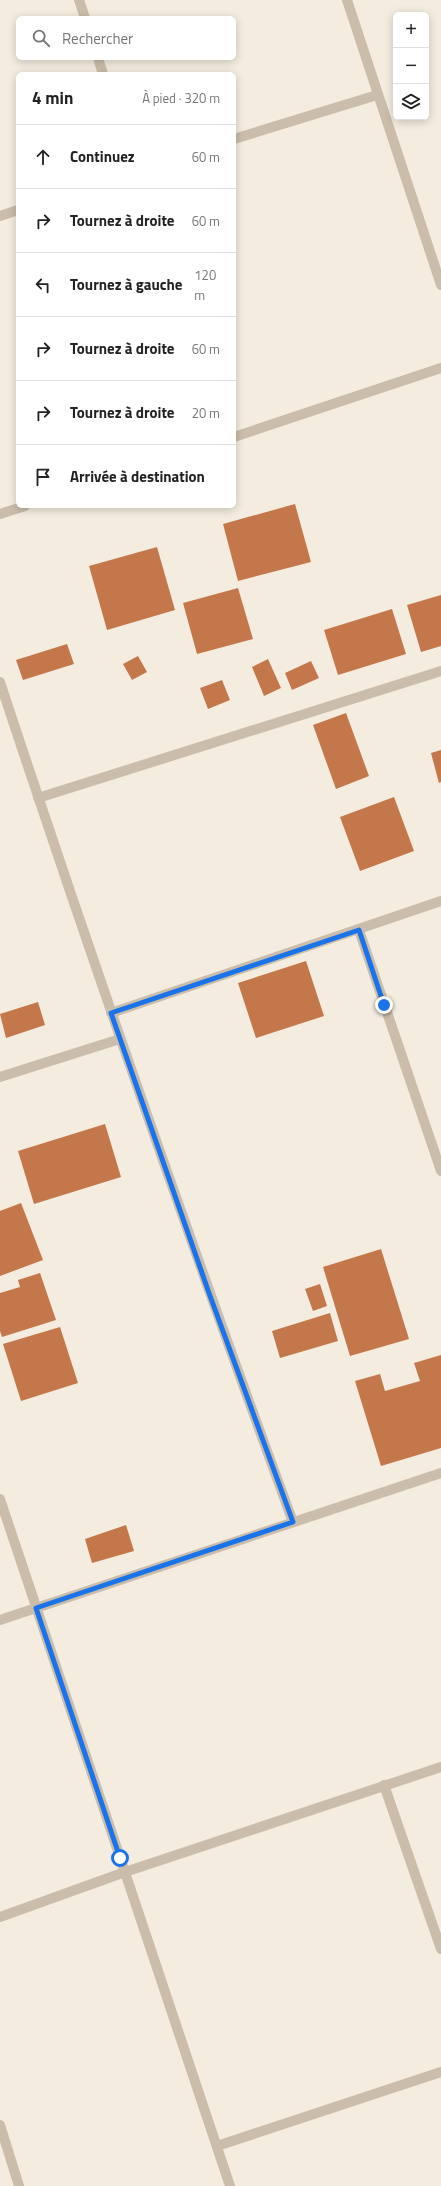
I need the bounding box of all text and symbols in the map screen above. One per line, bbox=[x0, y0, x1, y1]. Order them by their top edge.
map controls bbox=[393, 12, 429, 120]
button: + bbox=[393, 12, 429, 48]
search box bbox=[16, 16, 236, 60]
icon: search bbox=[30, 27, 52, 49]
text: Rechercher bbox=[62, 27, 133, 50]
button: − bbox=[393, 48, 429, 84]
button: layers bbox=[393, 84, 429, 120]
text: 4 min bbox=[32, 85, 73, 111]
text: À pied · 320 m bbox=[142, 88, 220, 108]
text: Continuez bbox=[70, 145, 135, 168]
icon: ahead bbox=[32, 146, 54, 168]
text: 60 m bbox=[192, 147, 220, 167]
text: Tournez à droite bbox=[70, 209, 175, 232]
icon: right bbox=[32, 210, 54, 232]
text: 60 m bbox=[192, 211, 220, 231]
text: 120 m bbox=[194, 265, 216, 305]
text: Tournez à gauche bbox=[70, 273, 182, 296]
icon: left bbox=[32, 274, 54, 296]
text: Tournez à droite bbox=[70, 337, 175, 360]
icon: right bbox=[32, 338, 54, 360]
text: 60 m bbox=[192, 339, 220, 359]
text: Tournez à droite bbox=[70, 401, 175, 424]
icon: right bbox=[32, 402, 54, 424]
text: 20 m bbox=[192, 403, 220, 423]
text: Arrivée à destination bbox=[70, 465, 205, 488]
icon: arrive bbox=[32, 466, 54, 488]
route end bbox=[375, 996, 393, 1014]
route start bbox=[111, 1849, 129, 1867]

